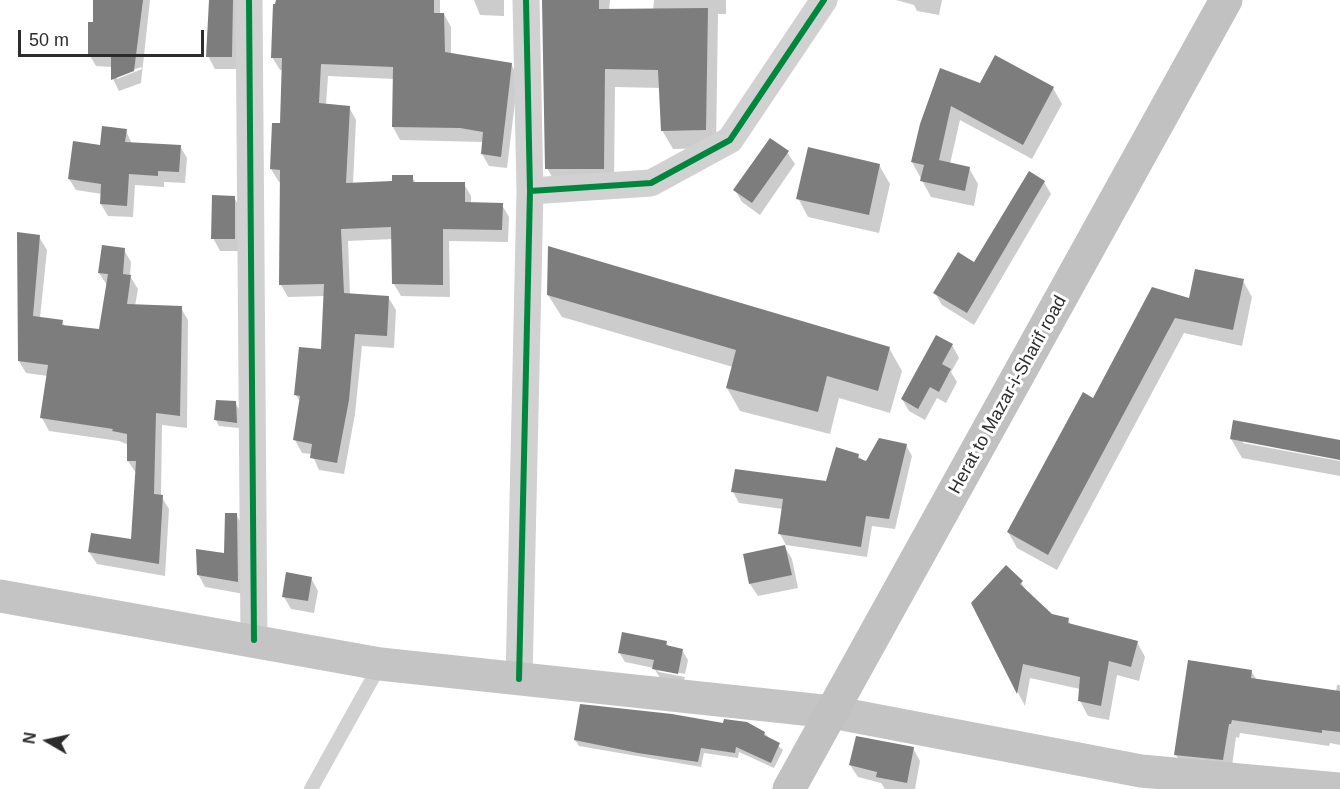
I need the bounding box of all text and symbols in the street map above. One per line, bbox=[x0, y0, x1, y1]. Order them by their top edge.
scale bar bbox=[21, 18, 207, 56]
text: 50 m bbox=[29, 30, 69, 50]
street label: Herat to Mazar-i-Sharif road bbox=[944, 292, 1072, 498]
north arrow bbox=[18, 711, 78, 771]
text: N bbox=[20, 731, 39, 745]

